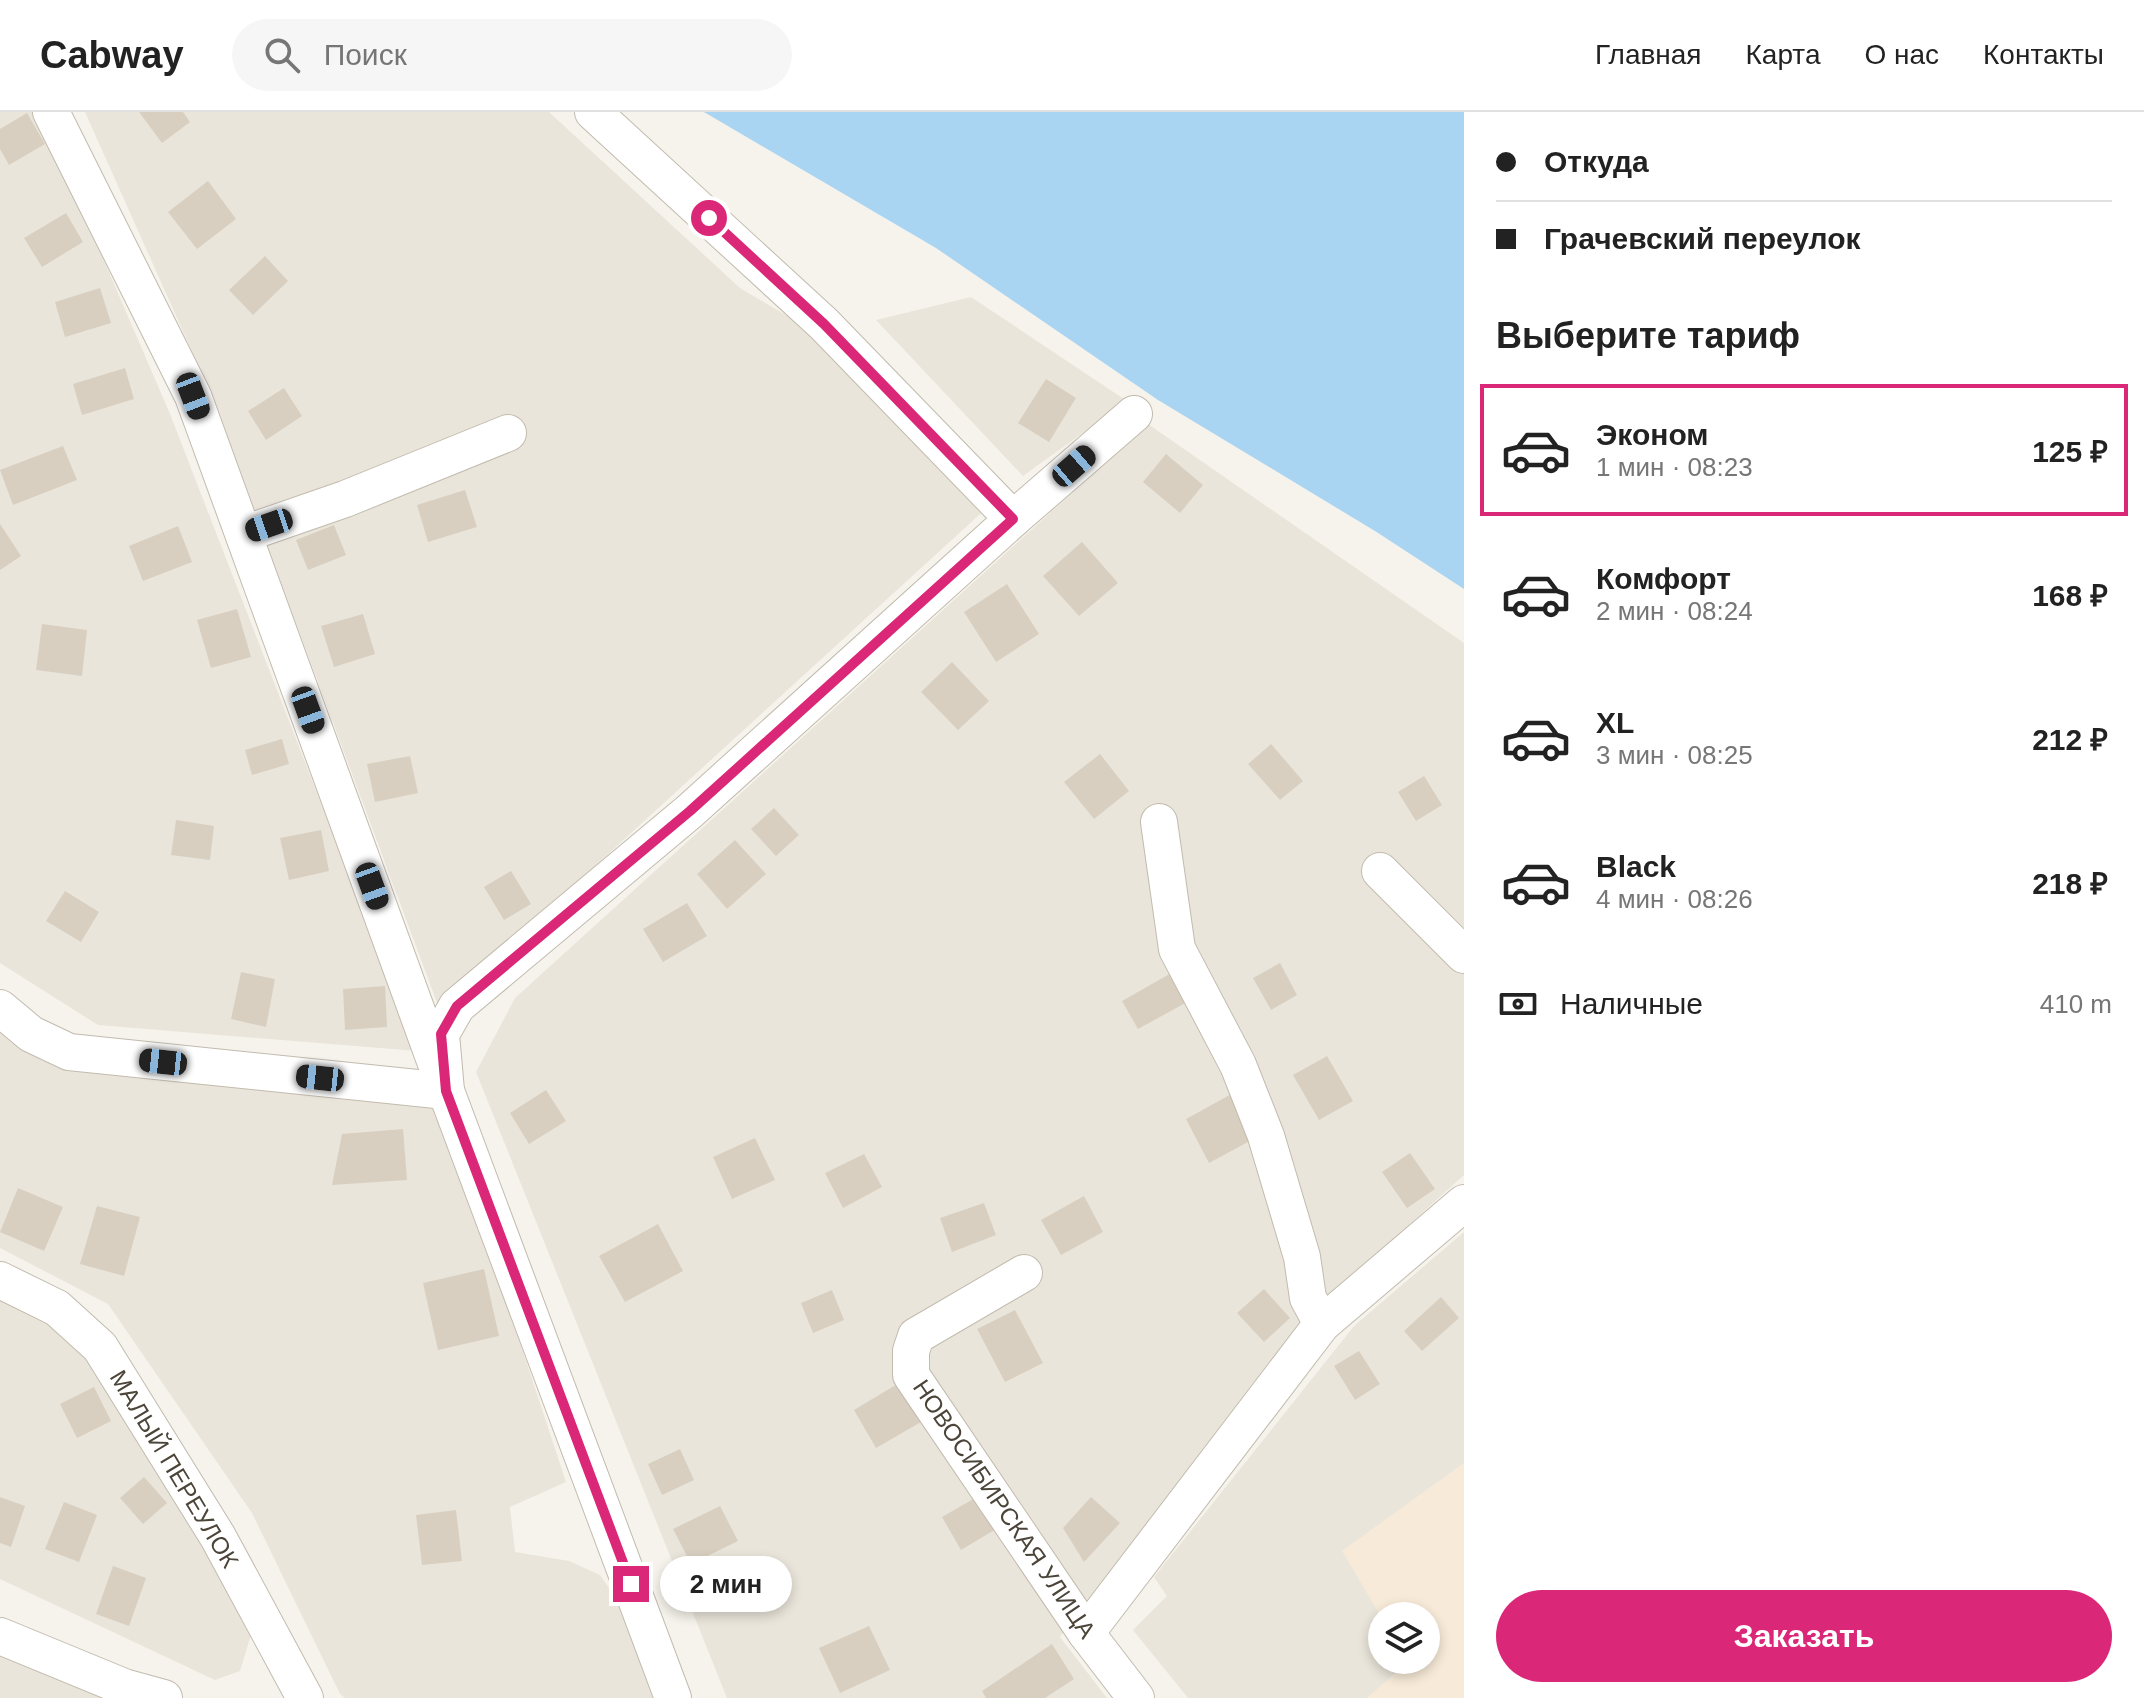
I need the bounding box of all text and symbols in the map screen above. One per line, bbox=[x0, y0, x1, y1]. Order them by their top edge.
search box bbox=[232, 19, 792, 91]
icon: search bbox=[260, 33, 304, 77]
text: Cabway bbox=[40, 34, 184, 76]
text: Поиск bbox=[324, 38, 407, 71]
text: Главная bbox=[1595, 39, 1702, 70]
text: Карта bbox=[1746, 39, 1820, 70]
text: О нас bbox=[1864, 39, 1939, 70]
text: Контакты bbox=[1983, 39, 2104, 70]
text: Откуда bbox=[1544, 145, 1649, 178]
route start bbox=[691, 200, 727, 236]
text: Грачевский переулок bbox=[1544, 222, 1861, 255]
text: Выберите тариф bbox=[1496, 315, 1800, 356]
car bbox=[173, 369, 213, 423]
icon: car bbox=[1500, 414, 1572, 486]
text: Эконом bbox=[1596, 418, 1709, 451]
text: 125 ₽ bbox=[2032, 435, 2108, 468]
car bbox=[1048, 441, 1100, 491]
text: 1 мин · 08:23 bbox=[1596, 452, 1753, 482]
car bbox=[242, 506, 296, 544]
icon: car bbox=[1500, 558, 1572, 630]
text: Комфорт bbox=[1596, 562, 1731, 595]
text: 168 ₽ bbox=[2032, 579, 2108, 612]
text: 2 мин · 08:24 bbox=[1596, 596, 1753, 626]
car bbox=[289, 683, 327, 737]
icon: car bbox=[1500, 702, 1572, 774]
text: XL bbox=[1596, 706, 1634, 739]
text: 212 ₽ bbox=[2032, 723, 2108, 756]
text: 3 мин · 08:25 bbox=[1596, 740, 1753, 770]
icon: car bbox=[1500, 846, 1572, 918]
text: Black bbox=[1596, 850, 1676, 883]
car bbox=[353, 859, 391, 913]
text: 218 ₽ bbox=[2032, 867, 2108, 900]
text: 4 мин · 08:26 bbox=[1596, 884, 1753, 914]
icon: cash bbox=[1496, 982, 1540, 1026]
text: Наличные bbox=[1560, 987, 1703, 1020]
text: 410 m bbox=[2040, 989, 2112, 1019]
car bbox=[138, 1048, 188, 1076]
car bbox=[295, 1064, 345, 1092]
street label: МАЛЫЙ ПЕРЕУЛОК bbox=[105, 1365, 244, 1572]
street label: НОВОСИБИРСКАЯ УЛИЦА bbox=[908, 1374, 1101, 1643]
callout: 2 мин bbox=[659, 1556, 791, 1612]
route end bbox=[613, 1566, 649, 1602]
text: 2 мин bbox=[690, 1569, 762, 1599]
button: Заказать bbox=[1496, 1590, 2112, 1682]
map controls bbox=[1368, 1602, 1440, 1674]
button: layers bbox=[1368, 1602, 1440, 1674]

